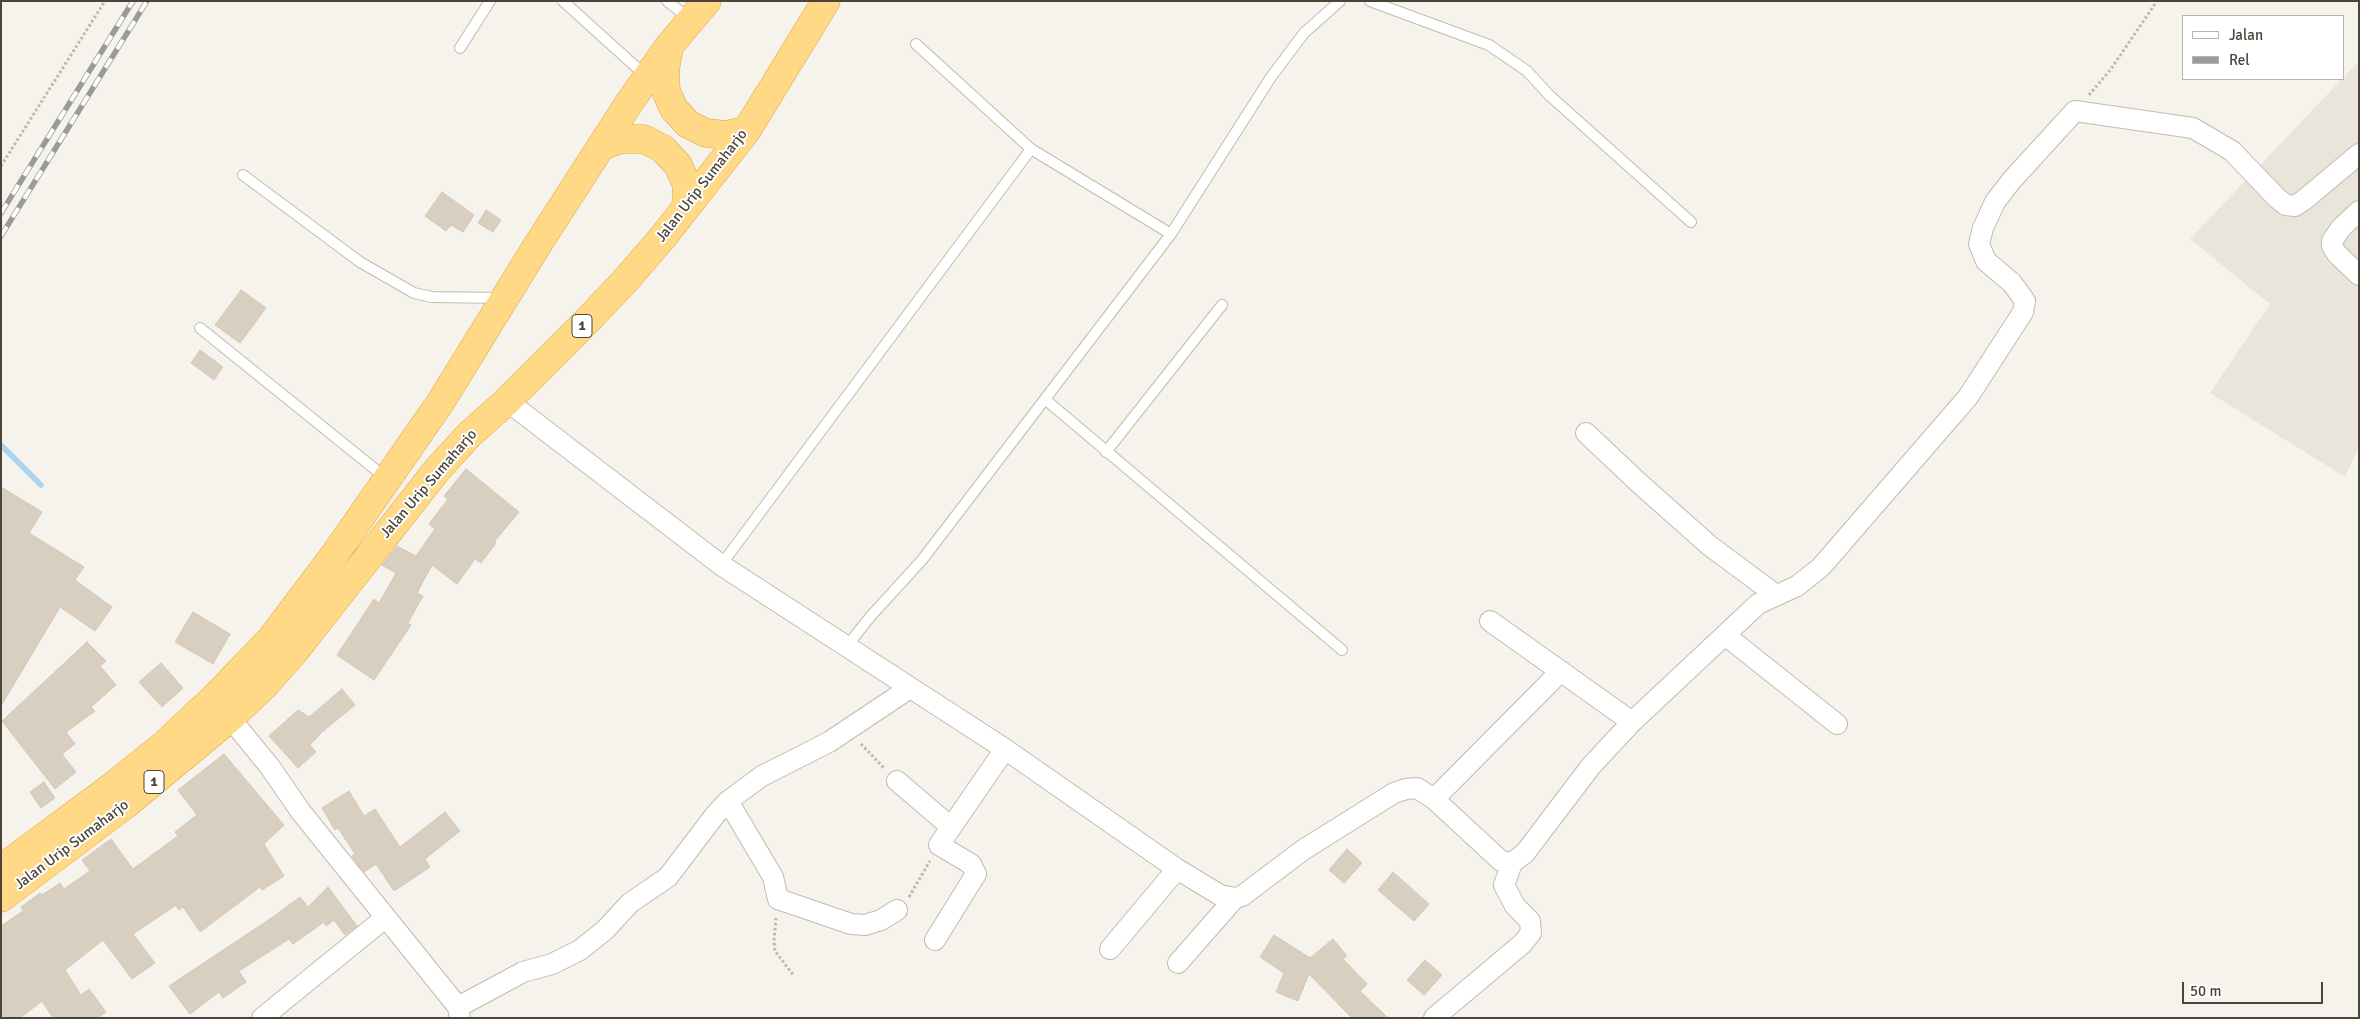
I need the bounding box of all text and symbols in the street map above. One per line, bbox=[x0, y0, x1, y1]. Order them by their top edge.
legend bbox=[2182, 15, 2345, 80]
text: Jalan bbox=[2229, 26, 2263, 44]
text: Rel bbox=[2229, 51, 2250, 69]
street label: Jalan Urip Sumaharjo bbox=[652, 126, 752, 246]
road number: 1 bbox=[572, 314, 592, 338]
street label: Jalan Urip Sumaharjo bbox=[377, 426, 481, 542]
road number: 1 bbox=[144, 770, 164, 794]
street label: Jalan Urip Sumaharjo bbox=[11, 796, 133, 894]
scale bar bbox=[2185, 972, 2326, 1004]
text: 50 m bbox=[2190, 982, 2221, 1000]

